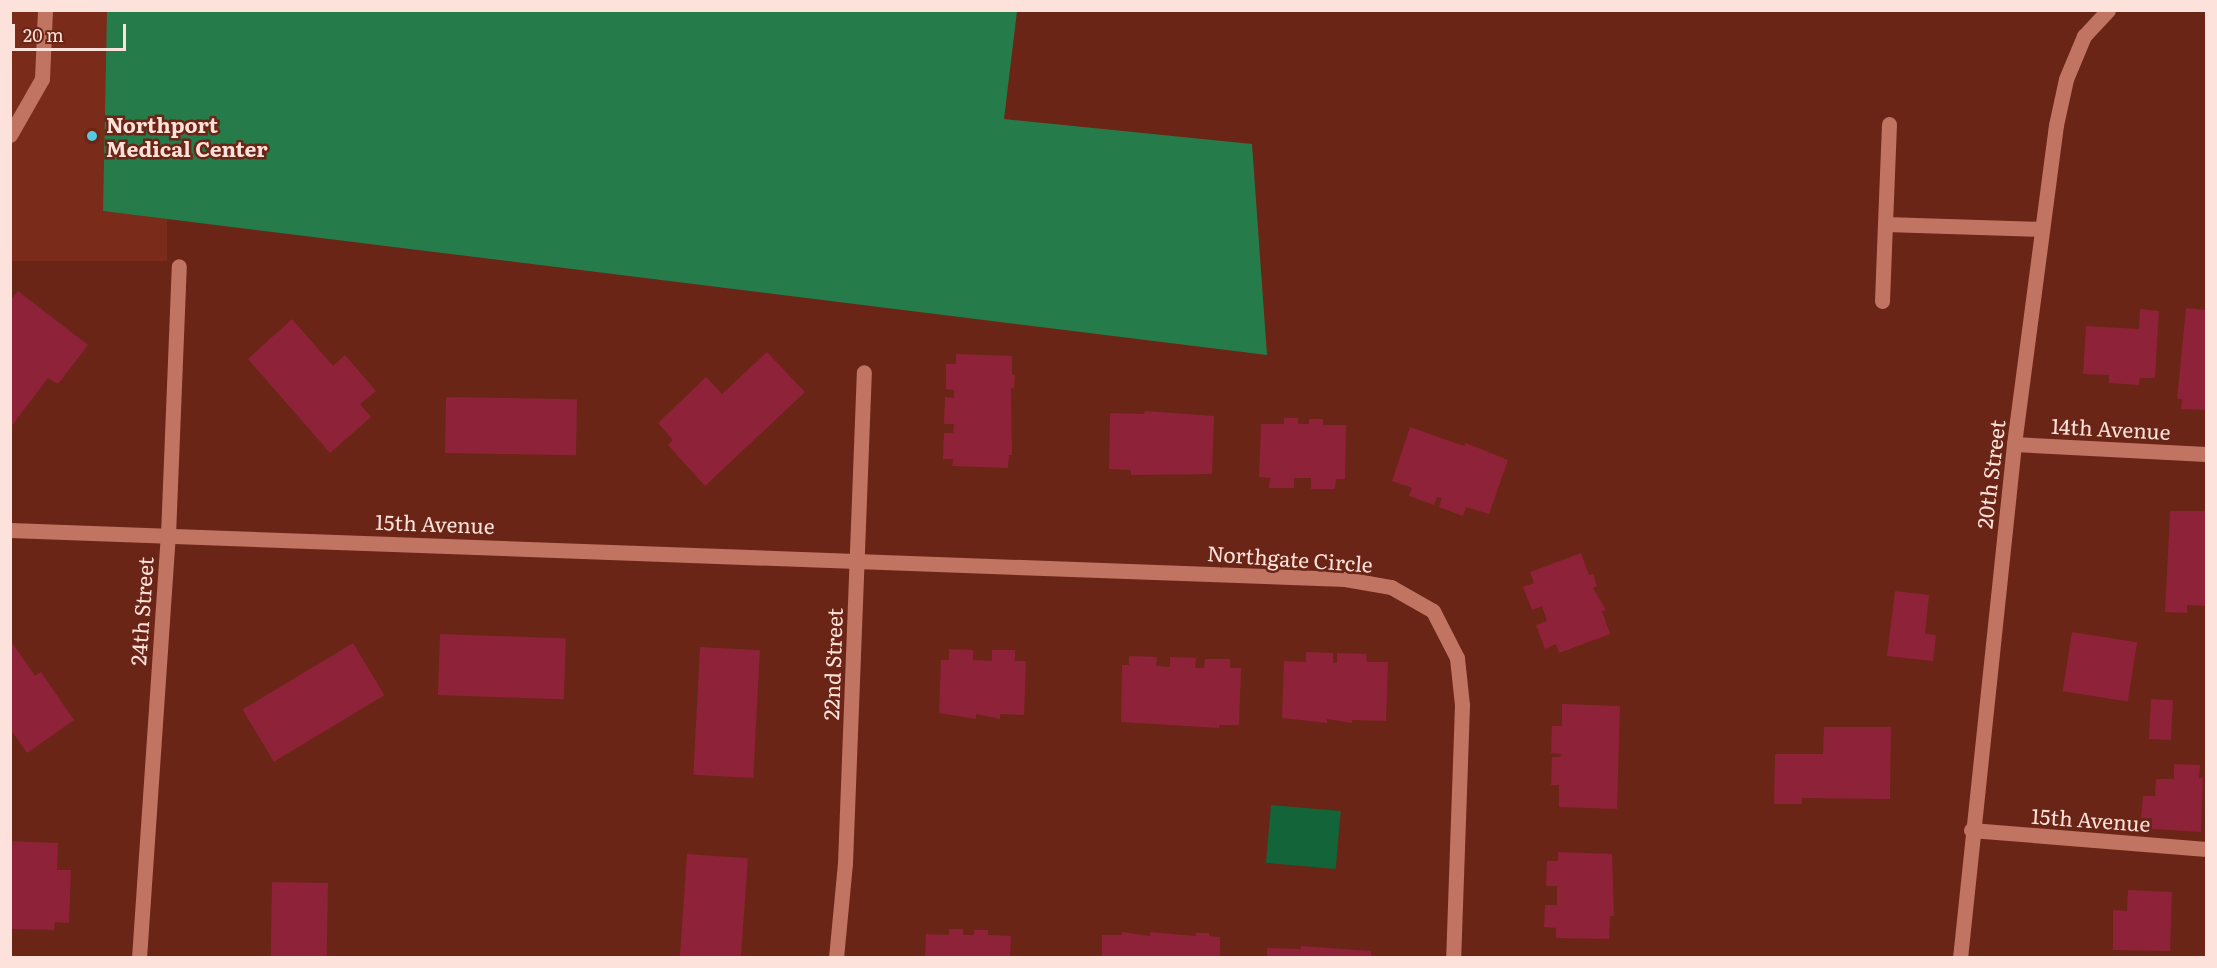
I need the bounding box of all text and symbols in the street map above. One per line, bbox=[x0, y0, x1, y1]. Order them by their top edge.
scale bar bbox=[15, 12, 129, 50]
text: 20 m bbox=[23, 21, 64, 48]
place label: Northport Medical Center bbox=[106, 111, 268, 161]
marker: Northport Medical Center bbox=[83, 127, 101, 145]
street label: 14th Avenue bbox=[2051, 412, 2171, 444]
street label: 20th Street bbox=[1971, 418, 2009, 530]
street label: 15th Avenue bbox=[375, 508, 495, 538]
street label: Northgate Circle bbox=[1206, 540, 1374, 576]
street label: 24th Street bbox=[125, 556, 157, 666]
street label: 22nd Street bbox=[817, 607, 847, 721]
street label: 15th Avenue bbox=[2031, 802, 2151, 836]

